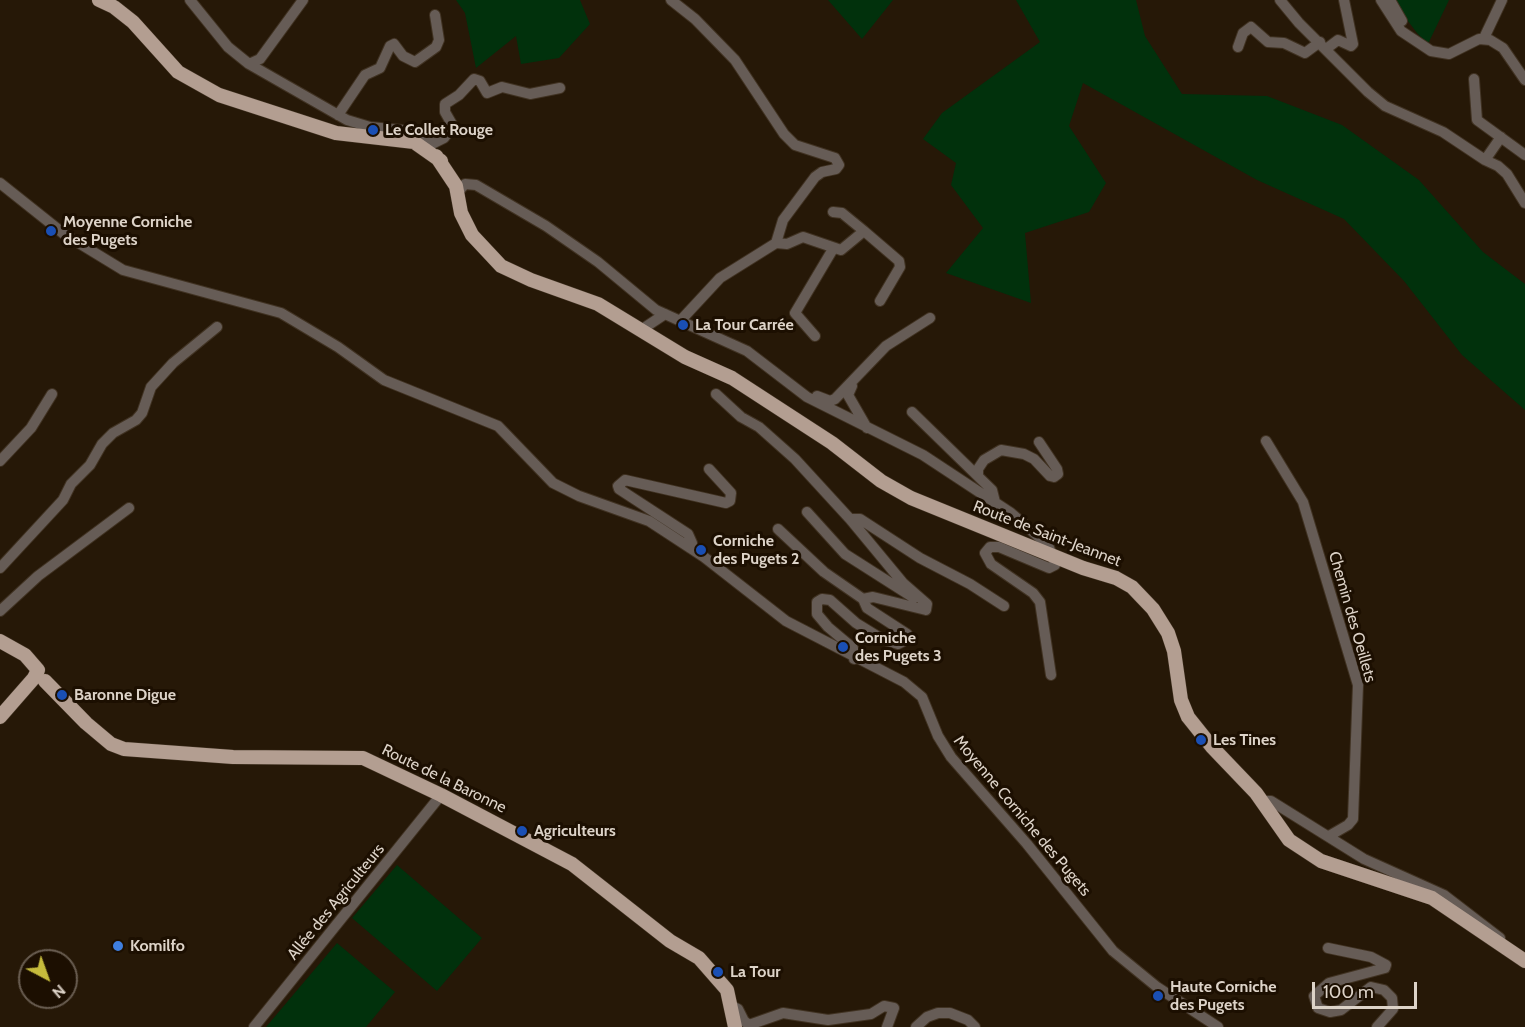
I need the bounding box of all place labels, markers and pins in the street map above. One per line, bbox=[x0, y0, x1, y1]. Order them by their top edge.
place label: Le Collet Rouge bbox=[385, 120, 493, 140]
marker: Le Collet Rouge bbox=[366, 123, 380, 137]
place label: Moyenne Corniche des Pugets bbox=[63, 212, 192, 250]
marker: Moyenne Corniche des Pugets bbox=[44, 224, 58, 238]
place label: La Tour Carrée bbox=[695, 315, 794, 335]
marker: La Tour Carrée bbox=[676, 318, 690, 332]
place label: Corniche des Pugets 2 bbox=[713, 531, 800, 569]
marker: Corniche des Pugets 2 bbox=[694, 543, 708, 557]
place label: Corniche des Pugets 3 bbox=[855, 628, 942, 666]
marker: Corniche des Pugets 3 bbox=[836, 640, 850, 654]
place label: Baronne Digue bbox=[74, 685, 176, 705]
marker: Baronne Digue bbox=[55, 688, 69, 702]
place label: Les Tines bbox=[1213, 730, 1276, 750]
marker: Les Tines bbox=[1194, 733, 1208, 747]
place label: Agriculteurs bbox=[534, 821, 616, 841]
marker: Agriculteurs bbox=[515, 824, 529, 838]
place label: Komilfo bbox=[130, 936, 185, 956]
marker: Komilfo bbox=[111, 939, 125, 953]
place label: La Tour bbox=[730, 962, 780, 982]
marker: La Tour bbox=[711, 965, 725, 979]
place label: Haute Corniche des Pugets bbox=[1170, 977, 1277, 1015]
marker: Haute Corniche des Pugets bbox=[1151, 989, 1165, 1003]

